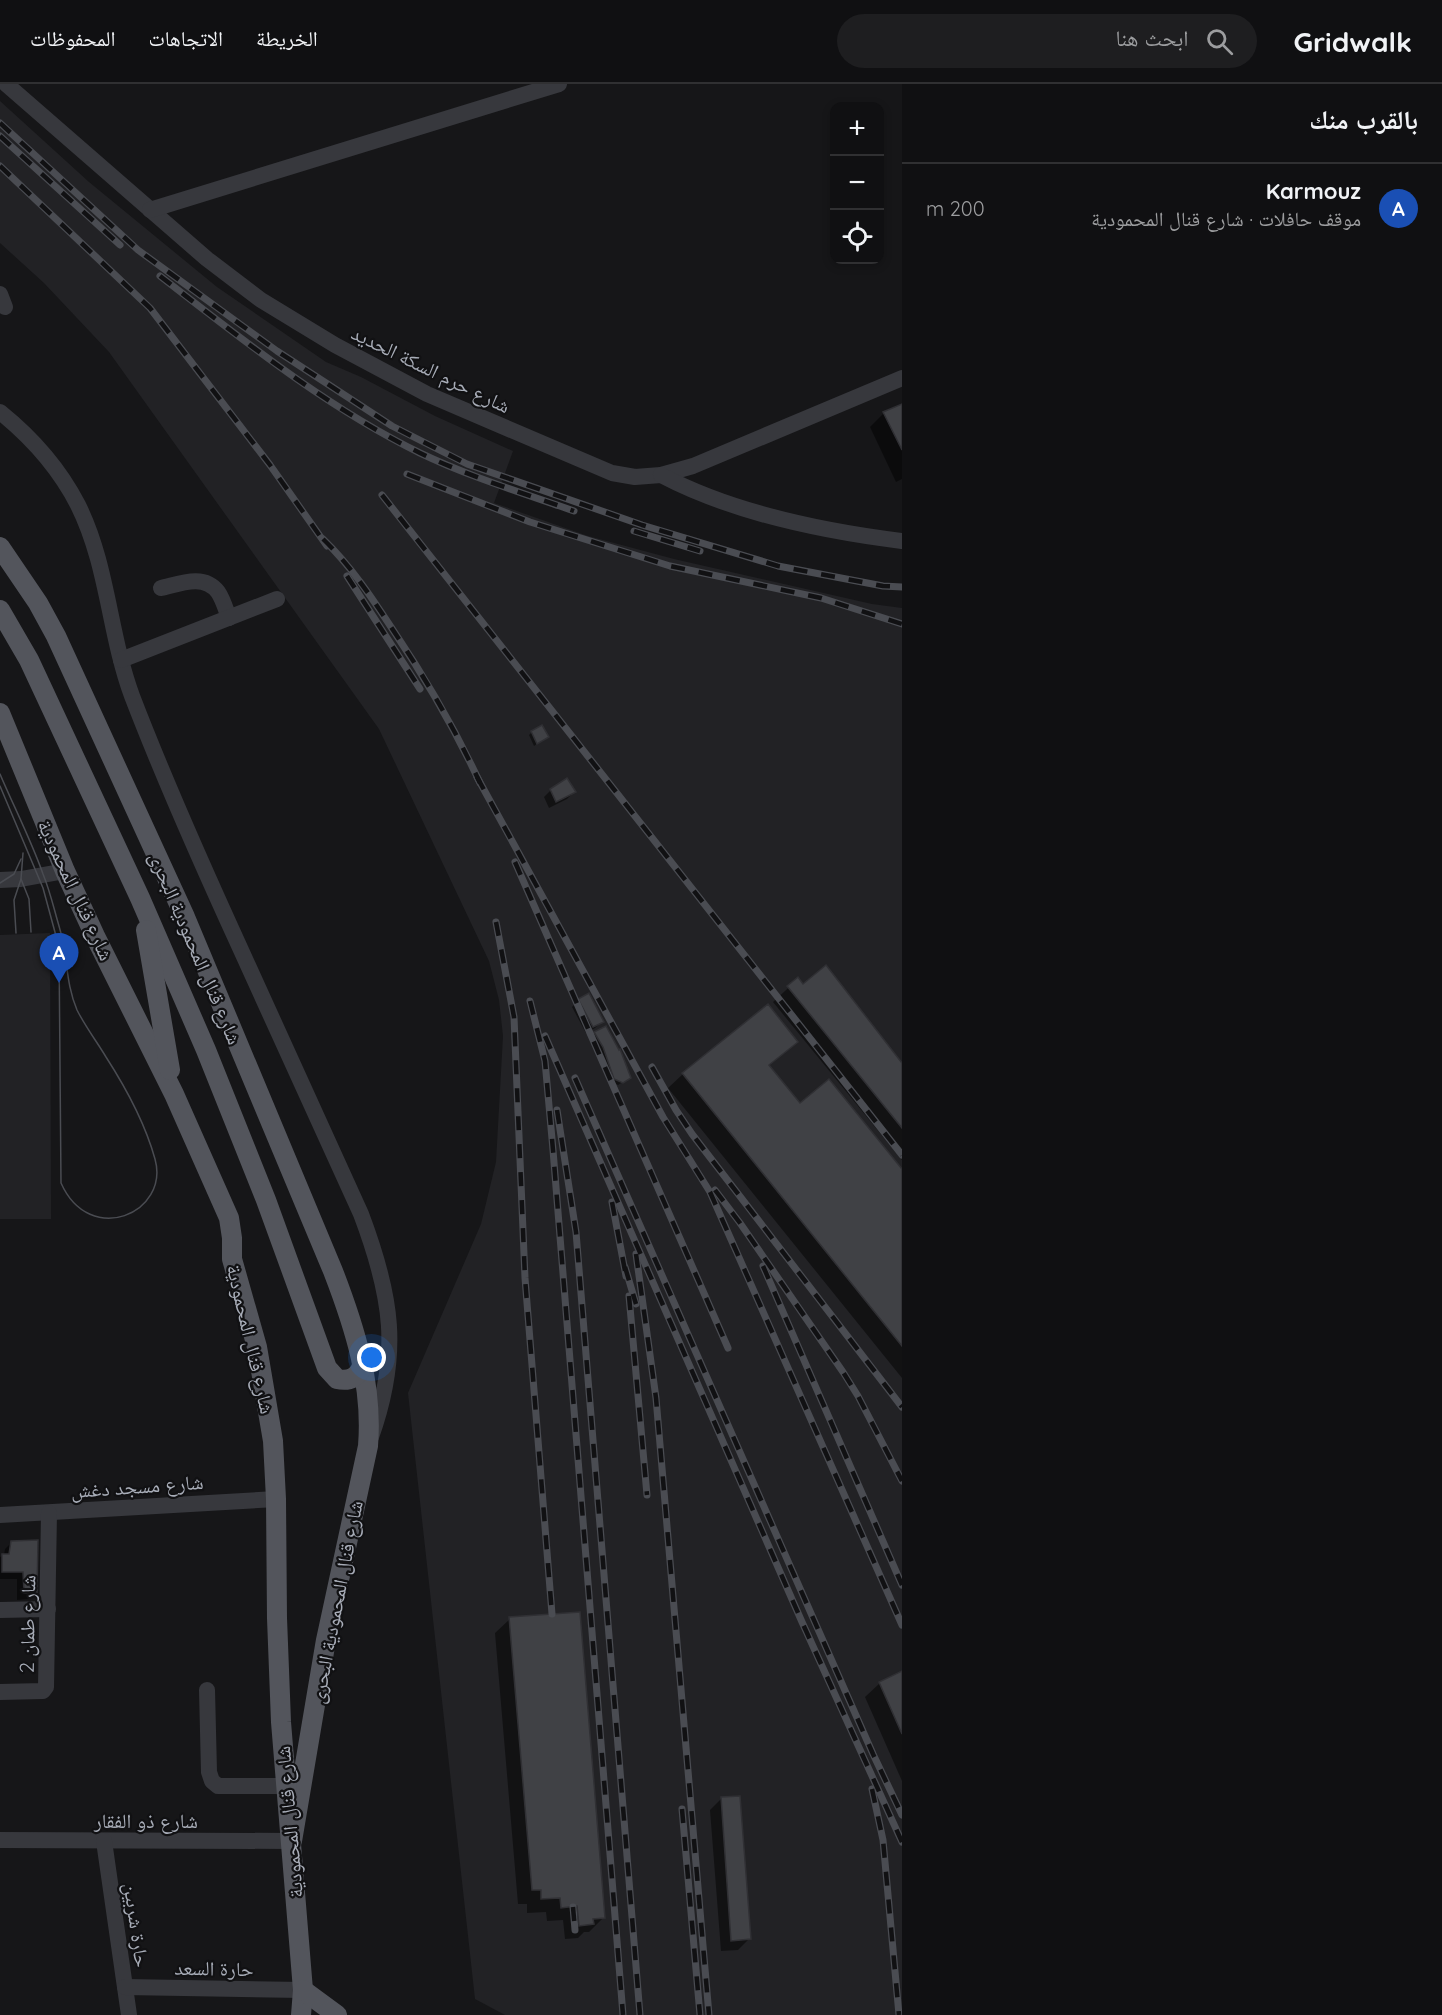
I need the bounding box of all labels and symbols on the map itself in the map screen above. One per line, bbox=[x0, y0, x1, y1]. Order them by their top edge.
street label: شارع حرم السكة الحديد bbox=[347, 320, 514, 420]
street label: شارع قنال المحمودية bbox=[32, 816, 120, 965]
street label: شارع قنال المحمودية البحرى bbox=[143, 848, 248, 1048]
pin: A bbox=[40, 934, 78, 983]
street label: شارع قنال المحمودية bbox=[221, 1262, 280, 1416]
your location bbox=[357, 1343, 386, 1372]
street label: شارع مسجد دغش bbox=[70, 1469, 204, 1504]
street label: شارع قنال المحمودية البحرى bbox=[304, 1498, 369, 1706]
street label: شارع طمان 2 bbox=[14, 1575, 41, 1673]
street label: شارع قنال المحمودية bbox=[270, 1745, 309, 1899]
street label: شارع ذو الفقار bbox=[93, 1808, 198, 1834]
street label: حارة شربين bbox=[119, 1881, 155, 1969]
street label: حارة السعد bbox=[174, 1955, 254, 1981]

